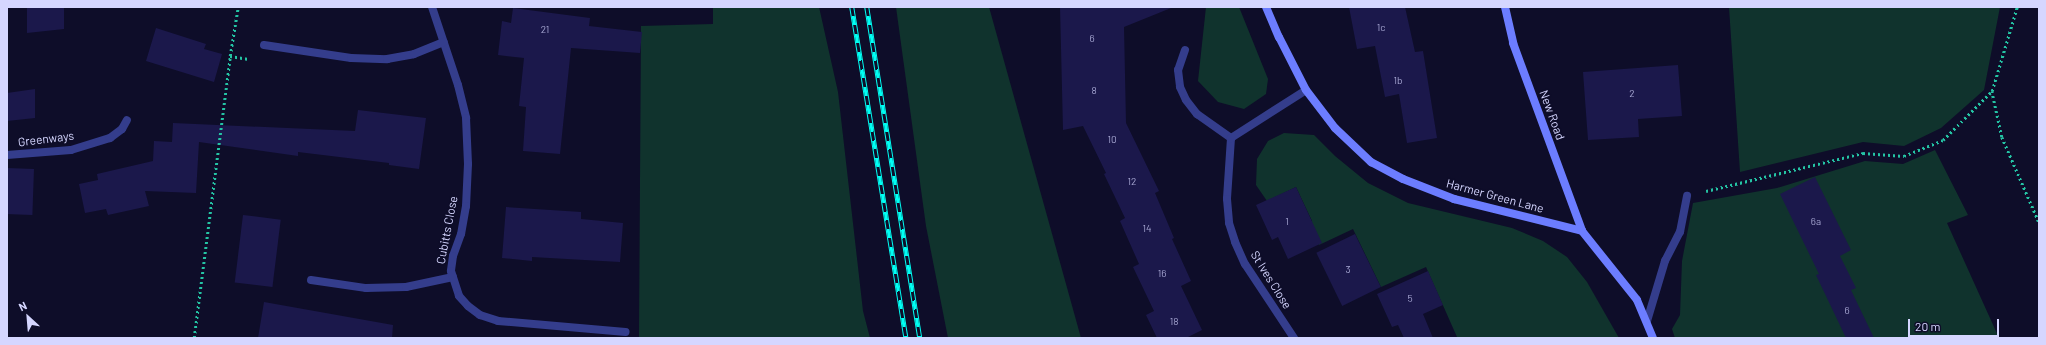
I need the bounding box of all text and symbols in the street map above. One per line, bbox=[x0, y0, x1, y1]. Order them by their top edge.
house number: 1c bbox=[1377, 22, 1385, 34]
house number: 21 bbox=[541, 24, 549, 36]
house number: 6 bbox=[1089, 33, 1095, 45]
house number: 1b bbox=[1394, 75, 1402, 87]
house number: 8 bbox=[1091, 85, 1097, 97]
street label: New Road bbox=[1536, 88, 1568, 142]
house number: 2 bbox=[1629, 88, 1635, 100]
street label: Greenways bbox=[17, 128, 75, 150]
house number: 10 bbox=[1107, 134, 1117, 146]
house number: 12 bbox=[1128, 176, 1136, 188]
street label: Harmer Green Lane bbox=[1445, 176, 1545, 216]
street label: Cubitts Close bbox=[433, 195, 461, 265]
house number: 1 bbox=[1285, 216, 1289, 228]
house number: 6a bbox=[1811, 216, 1821, 228]
house number: 14 bbox=[1142, 223, 1152, 235]
street label: St Ives Close bbox=[1248, 248, 1294, 312]
house number: 3 bbox=[1345, 264, 1351, 276]
house number: 16 bbox=[1158, 268, 1166, 280]
house number: 5 bbox=[1407, 293, 1413, 305]
north arrow bbox=[8, 297, 48, 337]
text: N bbox=[16, 298, 29, 313]
house number: 6 bbox=[1844, 305, 1850, 317]
scale bar bbox=[1910, 311, 2001, 337]
house number: 18 bbox=[1170, 316, 1178, 328]
text: 20 m bbox=[1915, 319, 1941, 333]

